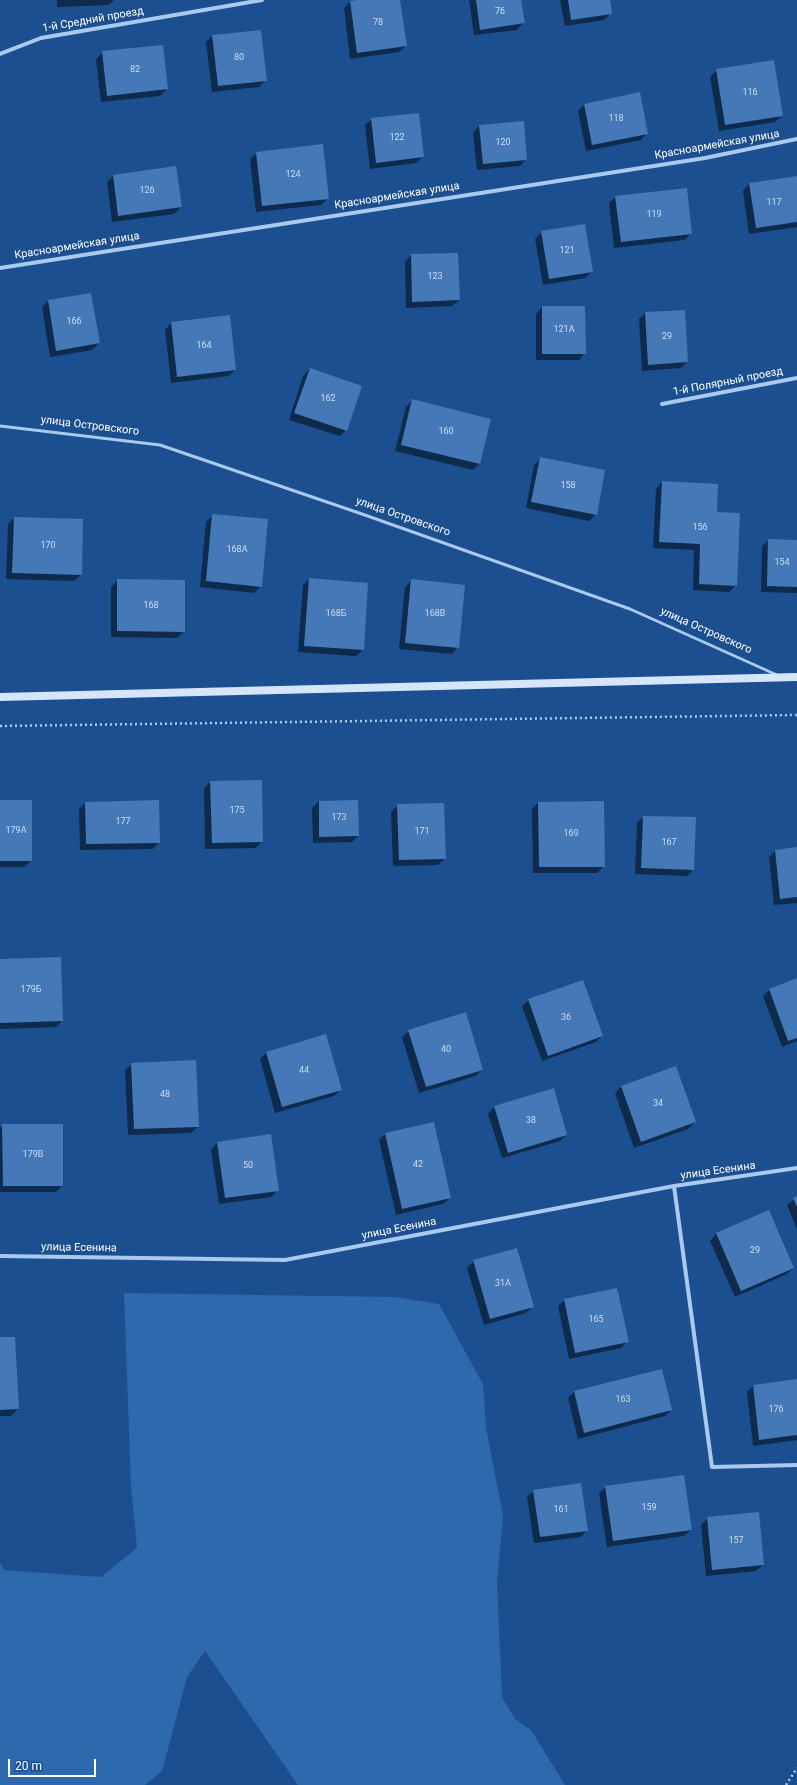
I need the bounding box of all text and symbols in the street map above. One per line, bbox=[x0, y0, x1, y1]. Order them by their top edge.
street label: 1-й Средний проезд bbox=[41, 5, 145, 35]
house number: 76 bbox=[495, 7, 505, 17]
house number: 78 bbox=[373, 18, 383, 28]
house number: 80 bbox=[234, 53, 244, 63]
house number: 82 bbox=[130, 65, 140, 75]
house number: 116 bbox=[742, 88, 758, 98]
house number: 118 bbox=[608, 114, 624, 124]
street label: Красноармейская улица bbox=[654, 128, 780, 162]
house number: 122 bbox=[389, 133, 405, 143]
house number: 120 bbox=[495, 138, 511, 148]
house number: 124 bbox=[285, 170, 301, 180]
street label: Красноармейская улица bbox=[333, 180, 461, 212]
house number: 126 bbox=[139, 186, 155, 196]
house number: 117 bbox=[766, 198, 782, 208]
house number: 119 bbox=[646, 210, 662, 220]
street label: Красноармейская улица bbox=[13, 230, 141, 262]
house number: 121 bbox=[559, 246, 575, 256]
house number: 123 bbox=[427, 272, 443, 282]
house number: 166 bbox=[66, 317, 82, 327]
house number: 121А bbox=[553, 325, 575, 335]
house number: 29 bbox=[662, 332, 672, 342]
house number: 164 bbox=[196, 341, 212, 351]
street label: 1-й Полярный проезд bbox=[672, 365, 784, 399]
house number: 162 bbox=[320, 394, 336, 404]
street label: улица Островского bbox=[40, 413, 140, 439]
house number: 160 bbox=[438, 427, 454, 437]
house number: 158 bbox=[560, 481, 576, 491]
street label: улица Островского bbox=[354, 495, 452, 539]
house number: 156 bbox=[692, 523, 708, 533]
house number: 170 bbox=[40, 541, 56, 551]
house number: 168А bbox=[226, 545, 248, 555]
house number: 154 bbox=[774, 558, 790, 568]
house number: 168 bbox=[143, 601, 159, 611]
street label: улица Островского bbox=[658, 605, 754, 657]
house number: 168Б bbox=[326, 609, 346, 619]
house number: 168В bbox=[425, 609, 445, 619]
house number: 175 bbox=[229, 806, 245, 816]
house number: 173 bbox=[331, 813, 347, 823]
house number: 177 bbox=[115, 817, 131, 827]
house number: 179А bbox=[5, 826, 27, 836]
house number: 171 bbox=[414, 827, 430, 837]
house number: 169 bbox=[563, 829, 579, 839]
house number: 167 bbox=[661, 838, 677, 848]
house number: 179Б bbox=[21, 985, 41, 995]
house number: 36 bbox=[561, 1013, 571, 1023]
house number: 40 bbox=[441, 1045, 451, 1055]
house number: 44 bbox=[299, 1066, 309, 1076]
house number: 48 bbox=[160, 1090, 170, 1100]
house number: 34 bbox=[653, 1099, 663, 1109]
house number: 38 bbox=[526, 1116, 536, 1126]
house number: 179В bbox=[23, 1150, 43, 1160]
street label: улица Есенина bbox=[680, 1159, 756, 1183]
house number: 42 bbox=[413, 1160, 423, 1170]
house number: 50 bbox=[243, 1161, 253, 1171]
street label: улица Есенина bbox=[361, 1215, 437, 1243]
street label: улица Есенина bbox=[41, 1241, 117, 1255]
house number: 29 bbox=[750, 1246, 760, 1256]
house number: 31А bbox=[495, 1279, 511, 1289]
house number: 165 bbox=[588, 1315, 604, 1325]
house number: 163 bbox=[615, 1395, 631, 1405]
house number: 176 bbox=[768, 1405, 784, 1415]
house number: 159 bbox=[641, 1503, 657, 1513]
house number: 161 bbox=[553, 1505, 569, 1515]
house number: 157 bbox=[728, 1536, 744, 1546]
scale bar bbox=[10, 1751, 98, 1777]
text: 20 m bbox=[15, 1759, 42, 1773]

